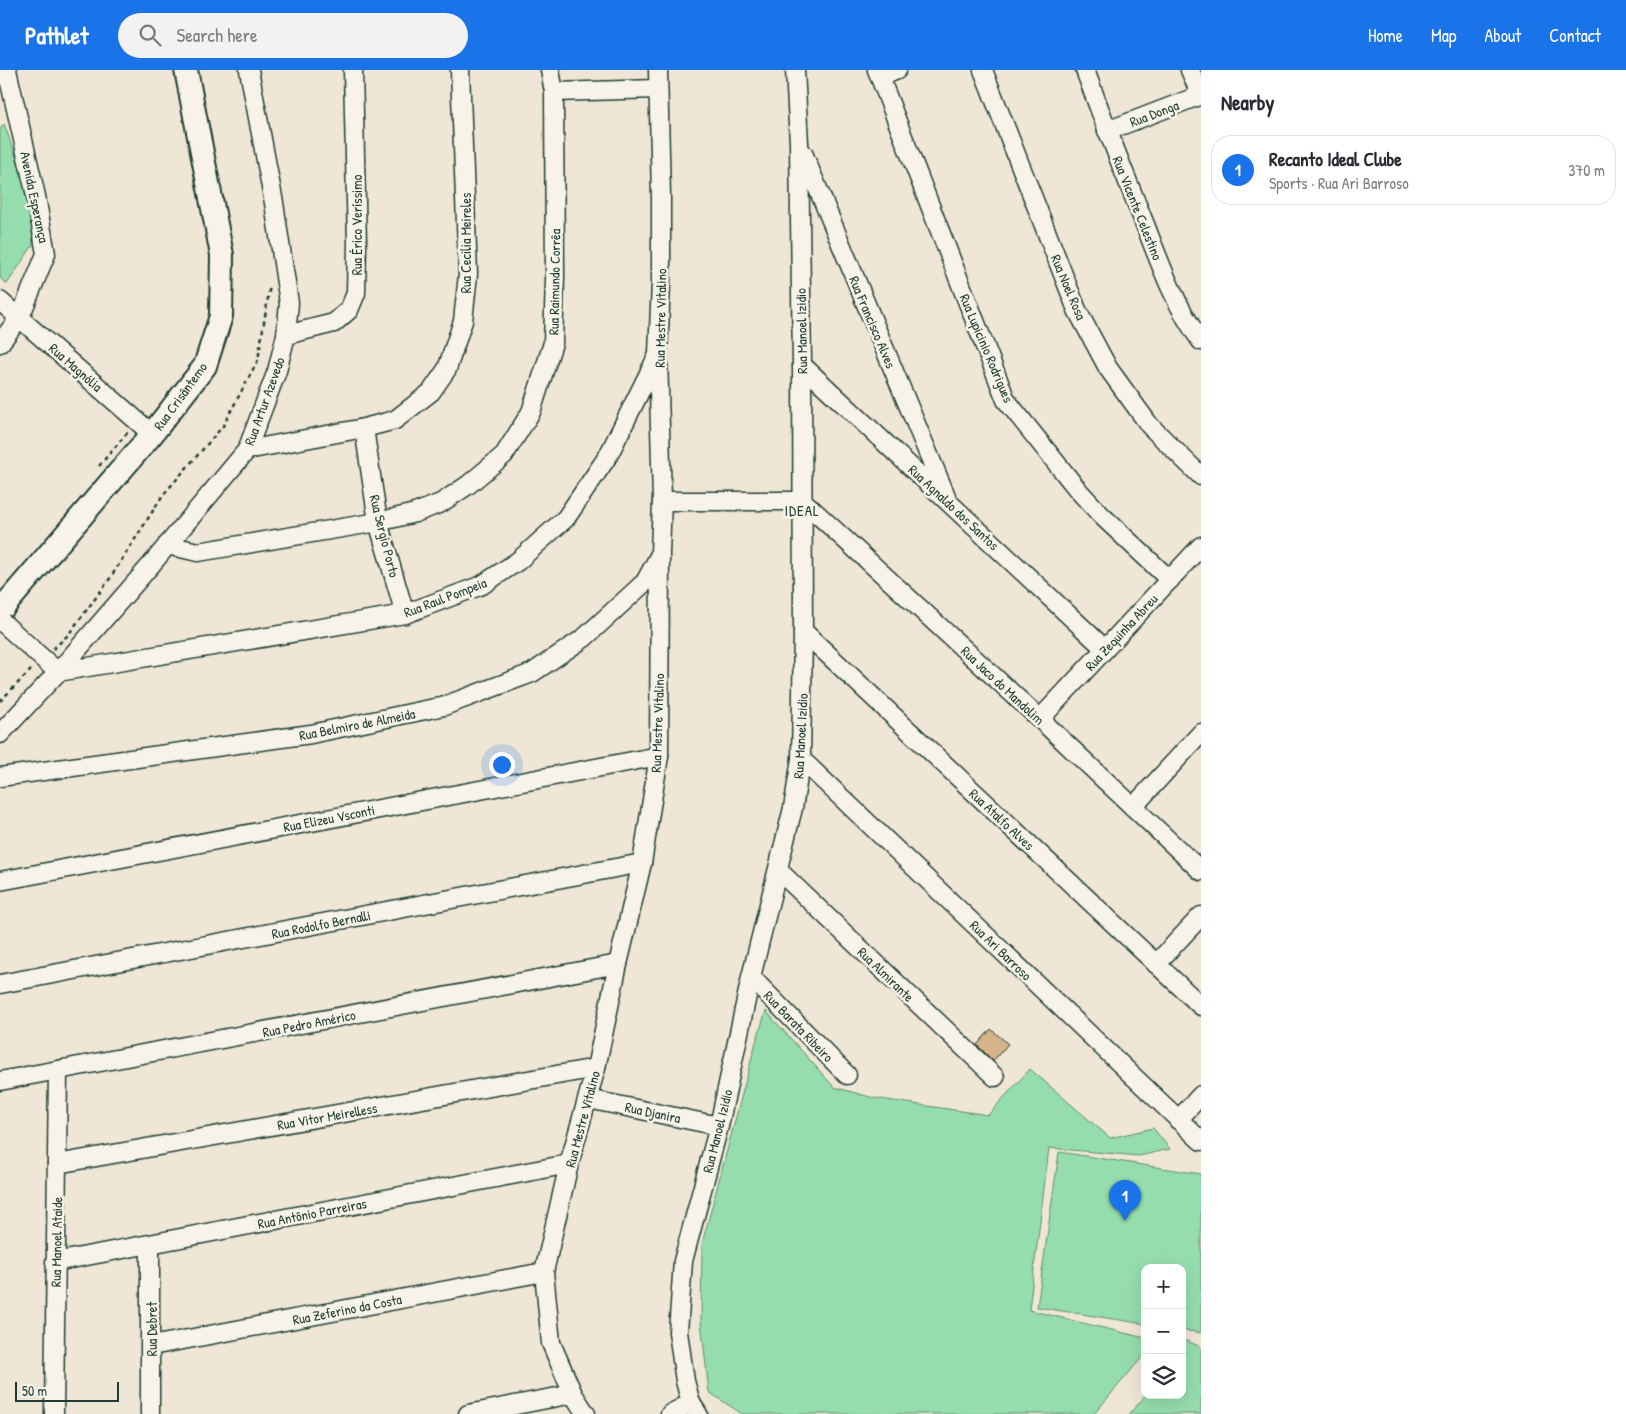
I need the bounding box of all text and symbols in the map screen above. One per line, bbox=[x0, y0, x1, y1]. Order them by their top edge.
search box bbox=[118, 13, 468, 58]
text: Pathlet bbox=[25, 19, 88, 51]
icon: search bbox=[136, 21, 164, 49]
text: Search here bbox=[176, 22, 258, 48]
text: Home bbox=[1368, 23, 1403, 48]
text: Map bbox=[1431, 23, 1456, 48]
text: About bbox=[1484, 23, 1521, 48]
text: Contact bbox=[1549, 23, 1601, 48]
text: Nearby bbox=[1221, 88, 1274, 117]
street label: Rua Donga bbox=[1127, 95, 1182, 132]
text: Recanto Ideal Clube bbox=[1269, 146, 1402, 172]
street label: Avenida Esperança bbox=[15, 150, 54, 245]
street label: Rua Vicente Celestino bbox=[1109, 153, 1168, 263]
text: 1 bbox=[1235, 159, 1241, 181]
text: 370 m bbox=[1568, 159, 1605, 181]
text: Sports · Rua Ari Barroso bbox=[1269, 172, 1409, 194]
street label: Rua Érico Veríssimo bbox=[347, 174, 366, 275]
street label: Rua Cecilia Meireles bbox=[456, 193, 475, 293]
street label: Rua Raimundo Corrêa bbox=[544, 228, 564, 335]
street label: Rua Noel Rosa bbox=[1047, 251, 1091, 323]
street label: Rua Mestre Vitalino bbox=[650, 268, 670, 368]
street label: Rua Francisco Alves bbox=[845, 273, 901, 371]
street label: Rua Manoel Izidio bbox=[791, 288, 811, 374]
street label: Rua Lupicinio Rodrigues bbox=[955, 291, 1018, 406]
street label: Rua Magnólia bbox=[45, 338, 107, 397]
street label: Rua Artur Azevedo bbox=[239, 354, 289, 448]
street label: Rua Crisântemo bbox=[149, 358, 211, 434]
street label: Rua Agnaldo dos Santos bbox=[904, 460, 1003, 555]
street label: Rua Sergio Porto bbox=[365, 493, 405, 580]
district label: IDEAL bbox=[784, 500, 820, 521]
street label: Rua Raul Pompeia bbox=[401, 572, 490, 622]
street label: Rua Zequinha Abreu bbox=[1080, 589, 1163, 675]
street label: Rua Jaco do Mandolim bbox=[957, 641, 1049, 729]
street label: Rua Mestre Vitalino bbox=[646, 673, 668, 773]
street label: Rua Manoel Izidio bbox=[788, 692, 812, 779]
street label: Rua Belmiro de Almeida bbox=[297, 703, 417, 745]
your location bbox=[489, 752, 515, 778]
street label: Rua Atalfo Alves bbox=[965, 784, 1039, 854]
street label: Rua Elizeu Vsconti bbox=[282, 800, 376, 836]
street label: Rua Rodolfo Bernalli bbox=[270, 905, 372, 943]
street label: Rua Ari Barroso bbox=[966, 916, 1036, 985]
street label: Rua Almirante bbox=[854, 942, 919, 1006]
street label: Rua Barata Ribeiro bbox=[760, 986, 838, 1066]
street label: Rua Pedro Américo bbox=[261, 1005, 357, 1041]
street label: Rua Mestre Vitalino bbox=[560, 1068, 604, 1169]
street label: Rua Manoel Izidio bbox=[697, 1087, 737, 1175]
street label: Rua Djanira bbox=[623, 1097, 683, 1128]
street label: Rua Vitor Meirelless bbox=[276, 1098, 378, 1134]
pin: 1 bbox=[1109, 1180, 1141, 1221]
street label: Rua Antônio Parreiras bbox=[256, 1193, 368, 1233]
street label: Rua Manoel Ataide bbox=[46, 1196, 66, 1287]
map controls bbox=[1141, 1264, 1186, 1399]
button: + bbox=[1141, 1264, 1186, 1309]
street label: Rua Zeferino da Costa bbox=[291, 1289, 404, 1329]
street label: Rua Debret bbox=[142, 1302, 161, 1356]
button: − bbox=[1141, 1309, 1186, 1354]
button: layers bbox=[1141, 1354, 1186, 1399]
scale bar bbox=[15, 1379, 119, 1402]
text: 50 m bbox=[22, 1381, 47, 1400]

